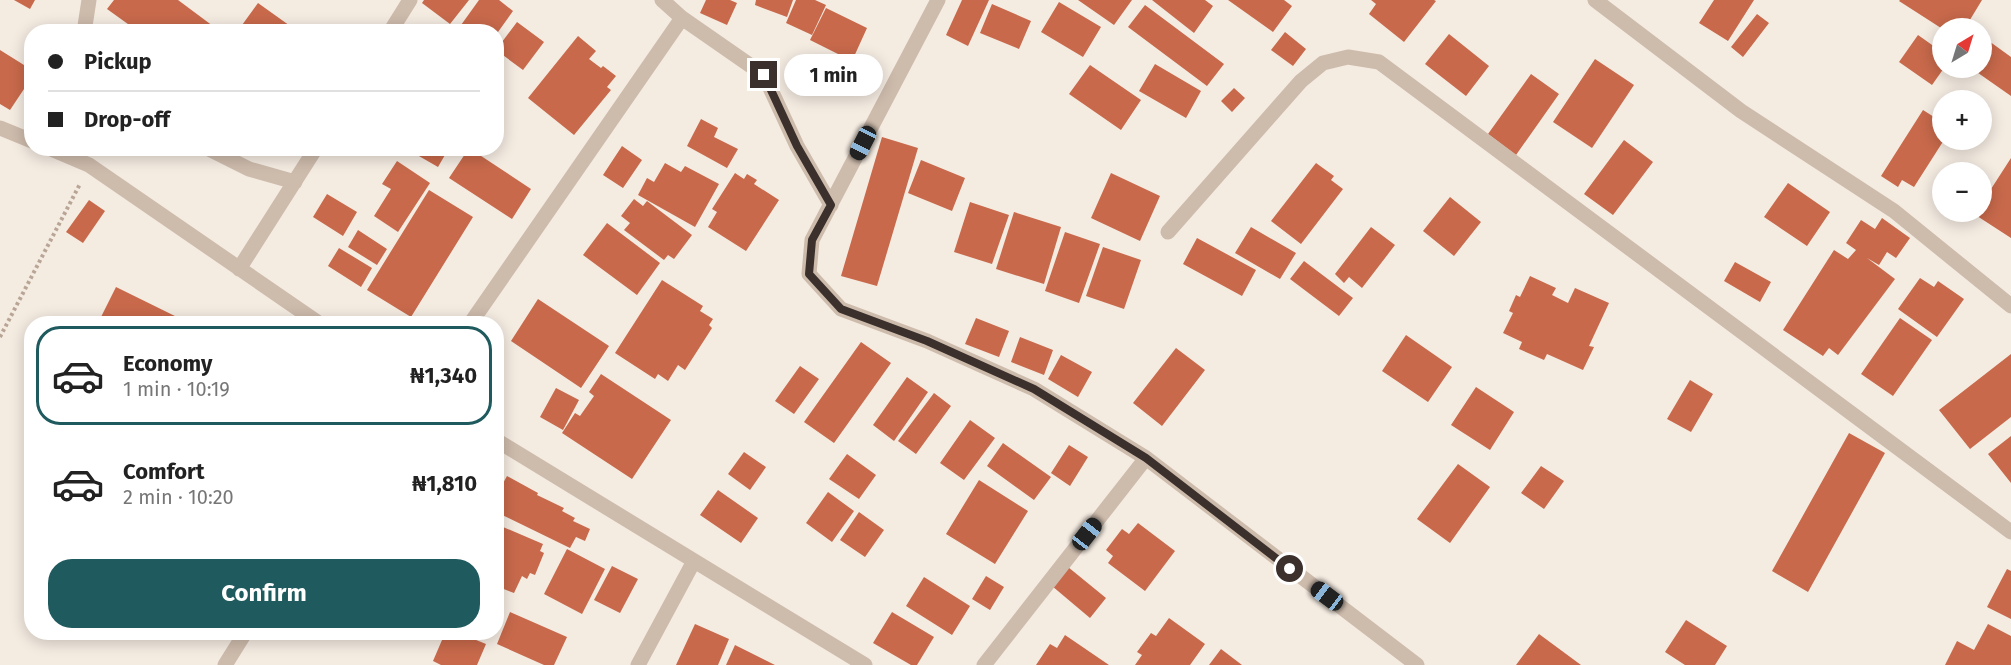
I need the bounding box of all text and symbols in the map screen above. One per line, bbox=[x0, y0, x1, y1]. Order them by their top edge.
north arrow bbox=[1932, 18, 1992, 78]
map controls bbox=[1932, 18, 1992, 222]
text: Pickup bbox=[84, 48, 152, 75]
callout: 1 min bbox=[785, 54, 884, 96]
route end bbox=[750, 61, 777, 88]
text: 1 min bbox=[809, 63, 858, 87]
button: + bbox=[1932, 90, 1992, 150]
text: Drop-off bbox=[84, 106, 170, 133]
car bbox=[847, 123, 879, 163]
button: − bbox=[1932, 162, 1992, 222]
icon: car bbox=[51, 349, 105, 403]
text: Economy bbox=[123, 350, 212, 377]
text: ₦1,340 bbox=[410, 362, 477, 389]
text: 1 min · 10:19 bbox=[123, 377, 230, 401]
icon: car bbox=[51, 457, 105, 511]
text: Comfort bbox=[123, 458, 204, 485]
text: ₦1,810 bbox=[412, 470, 477, 497]
text: 2 min · 10:20 bbox=[123, 485, 234, 509]
car bbox=[1069, 514, 1105, 554]
route start bbox=[1276, 555, 1303, 582]
button: Confirm bbox=[48, 559, 480, 628]
car bbox=[1307, 578, 1347, 614]

